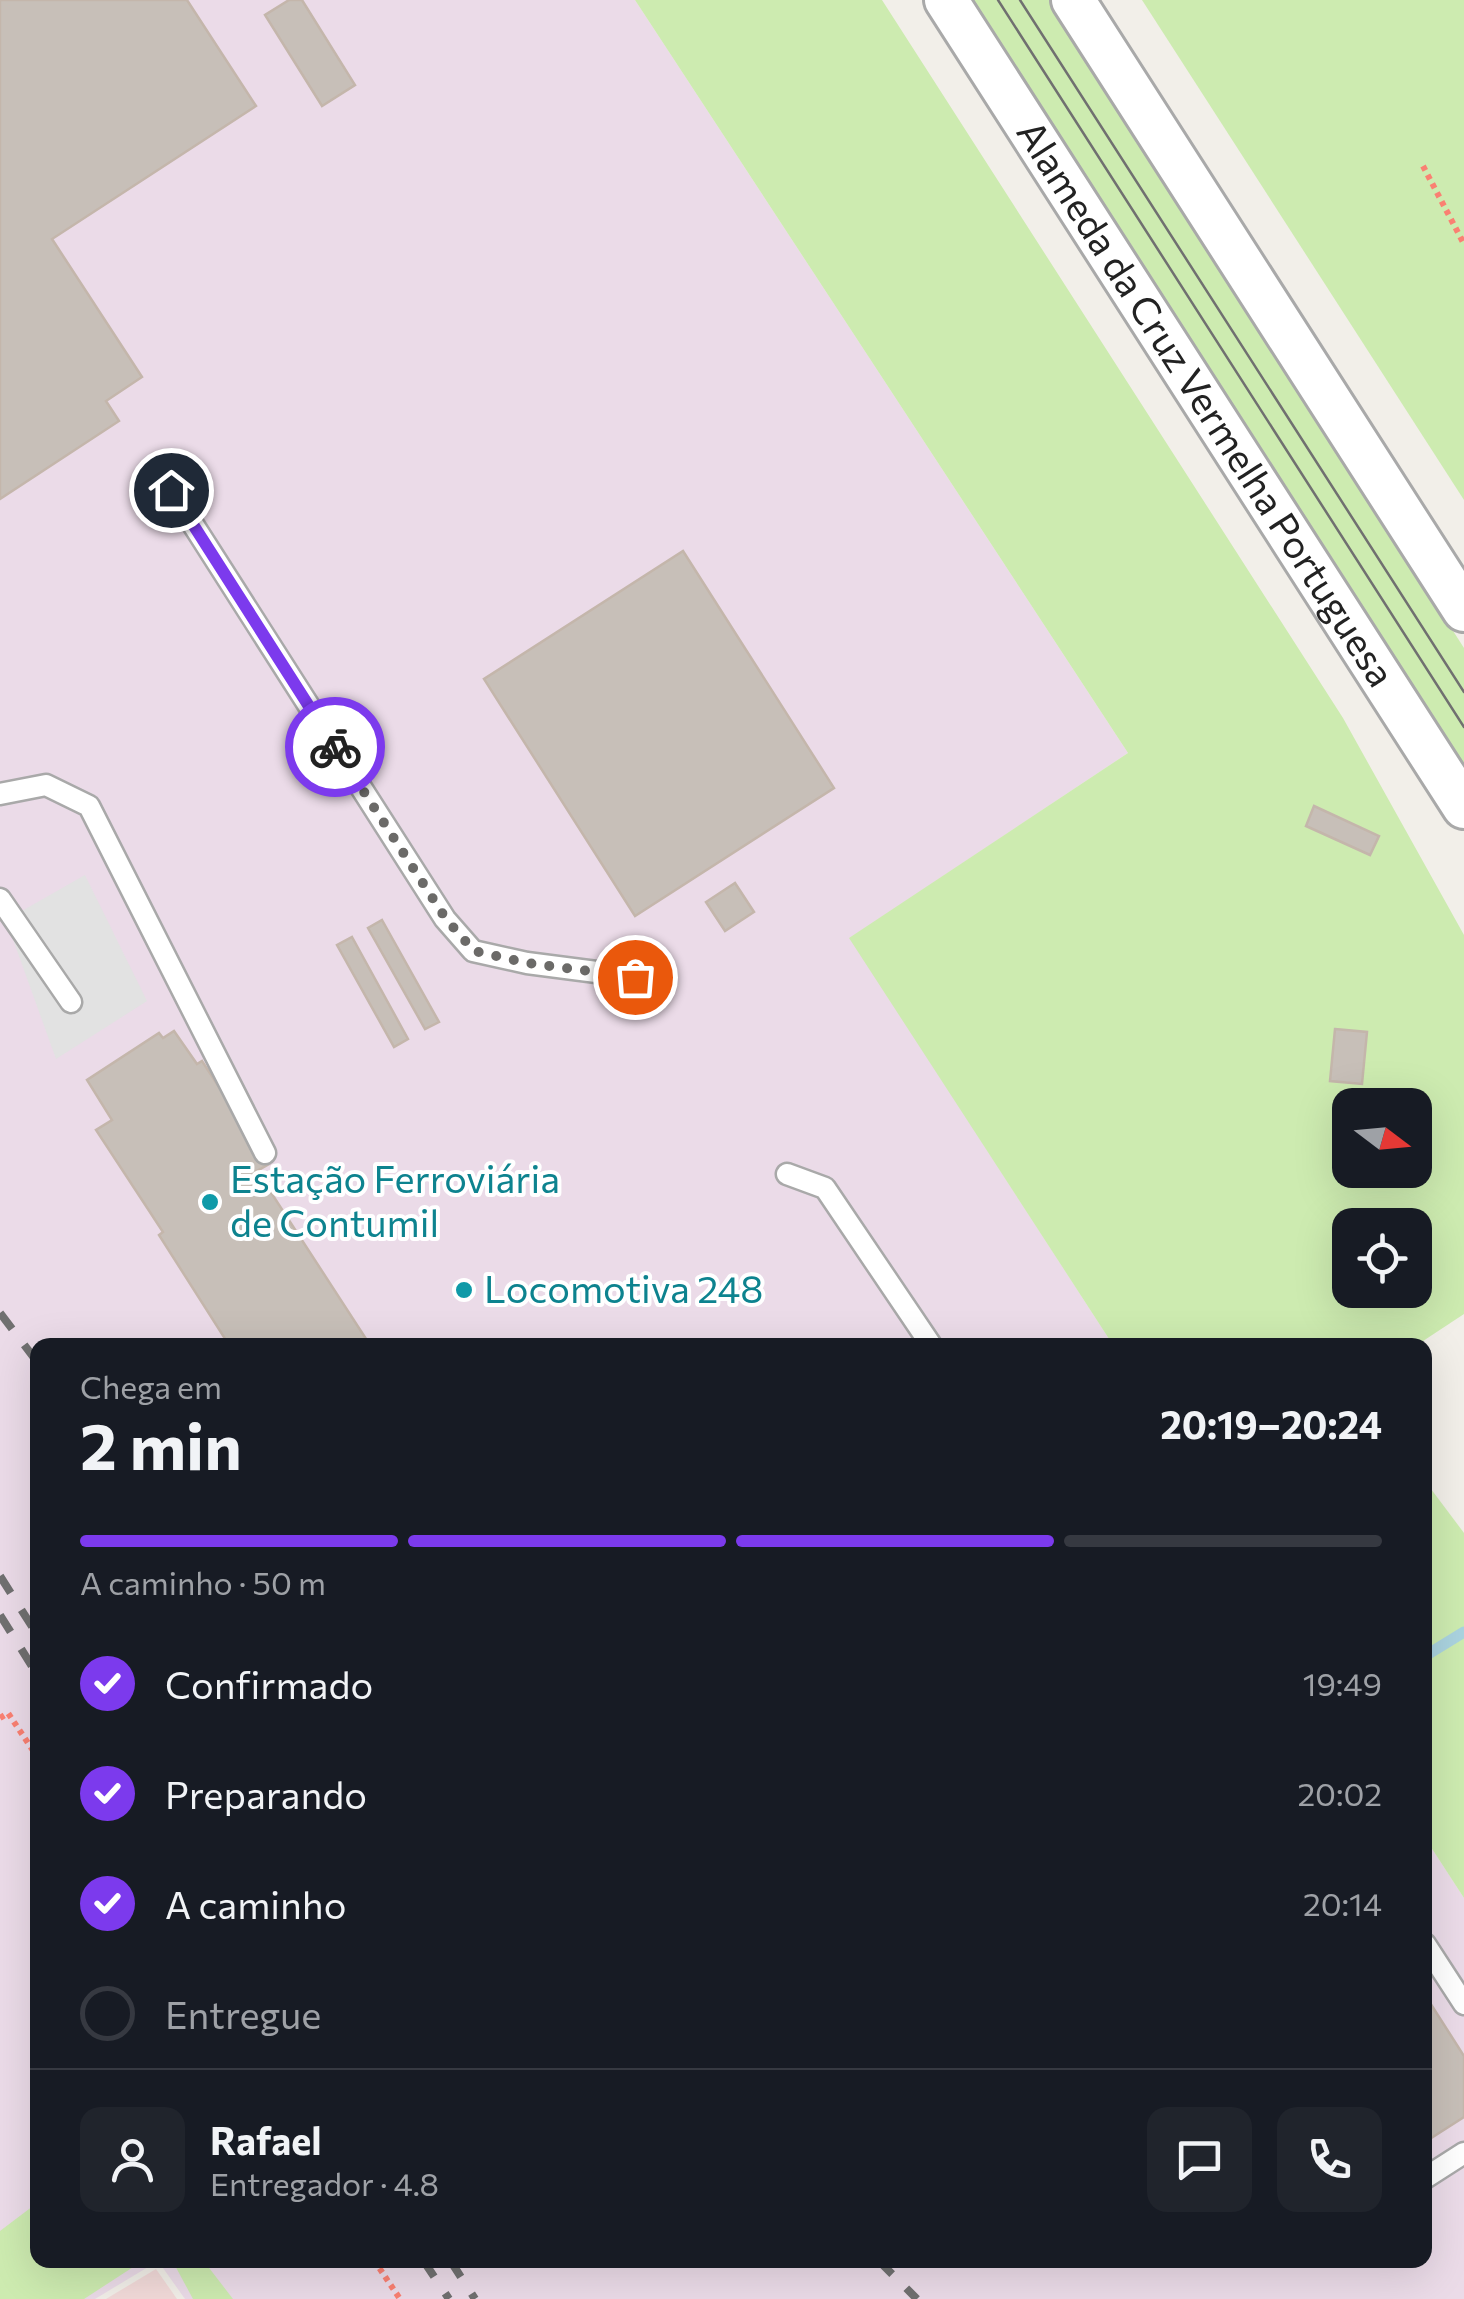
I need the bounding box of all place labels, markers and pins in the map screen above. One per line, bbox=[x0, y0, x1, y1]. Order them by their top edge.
pin bbox=[129, 448, 214, 533]
pin bbox=[593, 935, 678, 1020]
place label: Estação Ferroviária de Contumil bbox=[230, 1154, 560, 1245]
marker: Estação Ferroviária de Contumil bbox=[199, 1191, 221, 1213]
place label: Locomotiva 248 bbox=[484, 1264, 763, 1311]
marker: Locomotiva 248 bbox=[453, 1279, 475, 1301]

